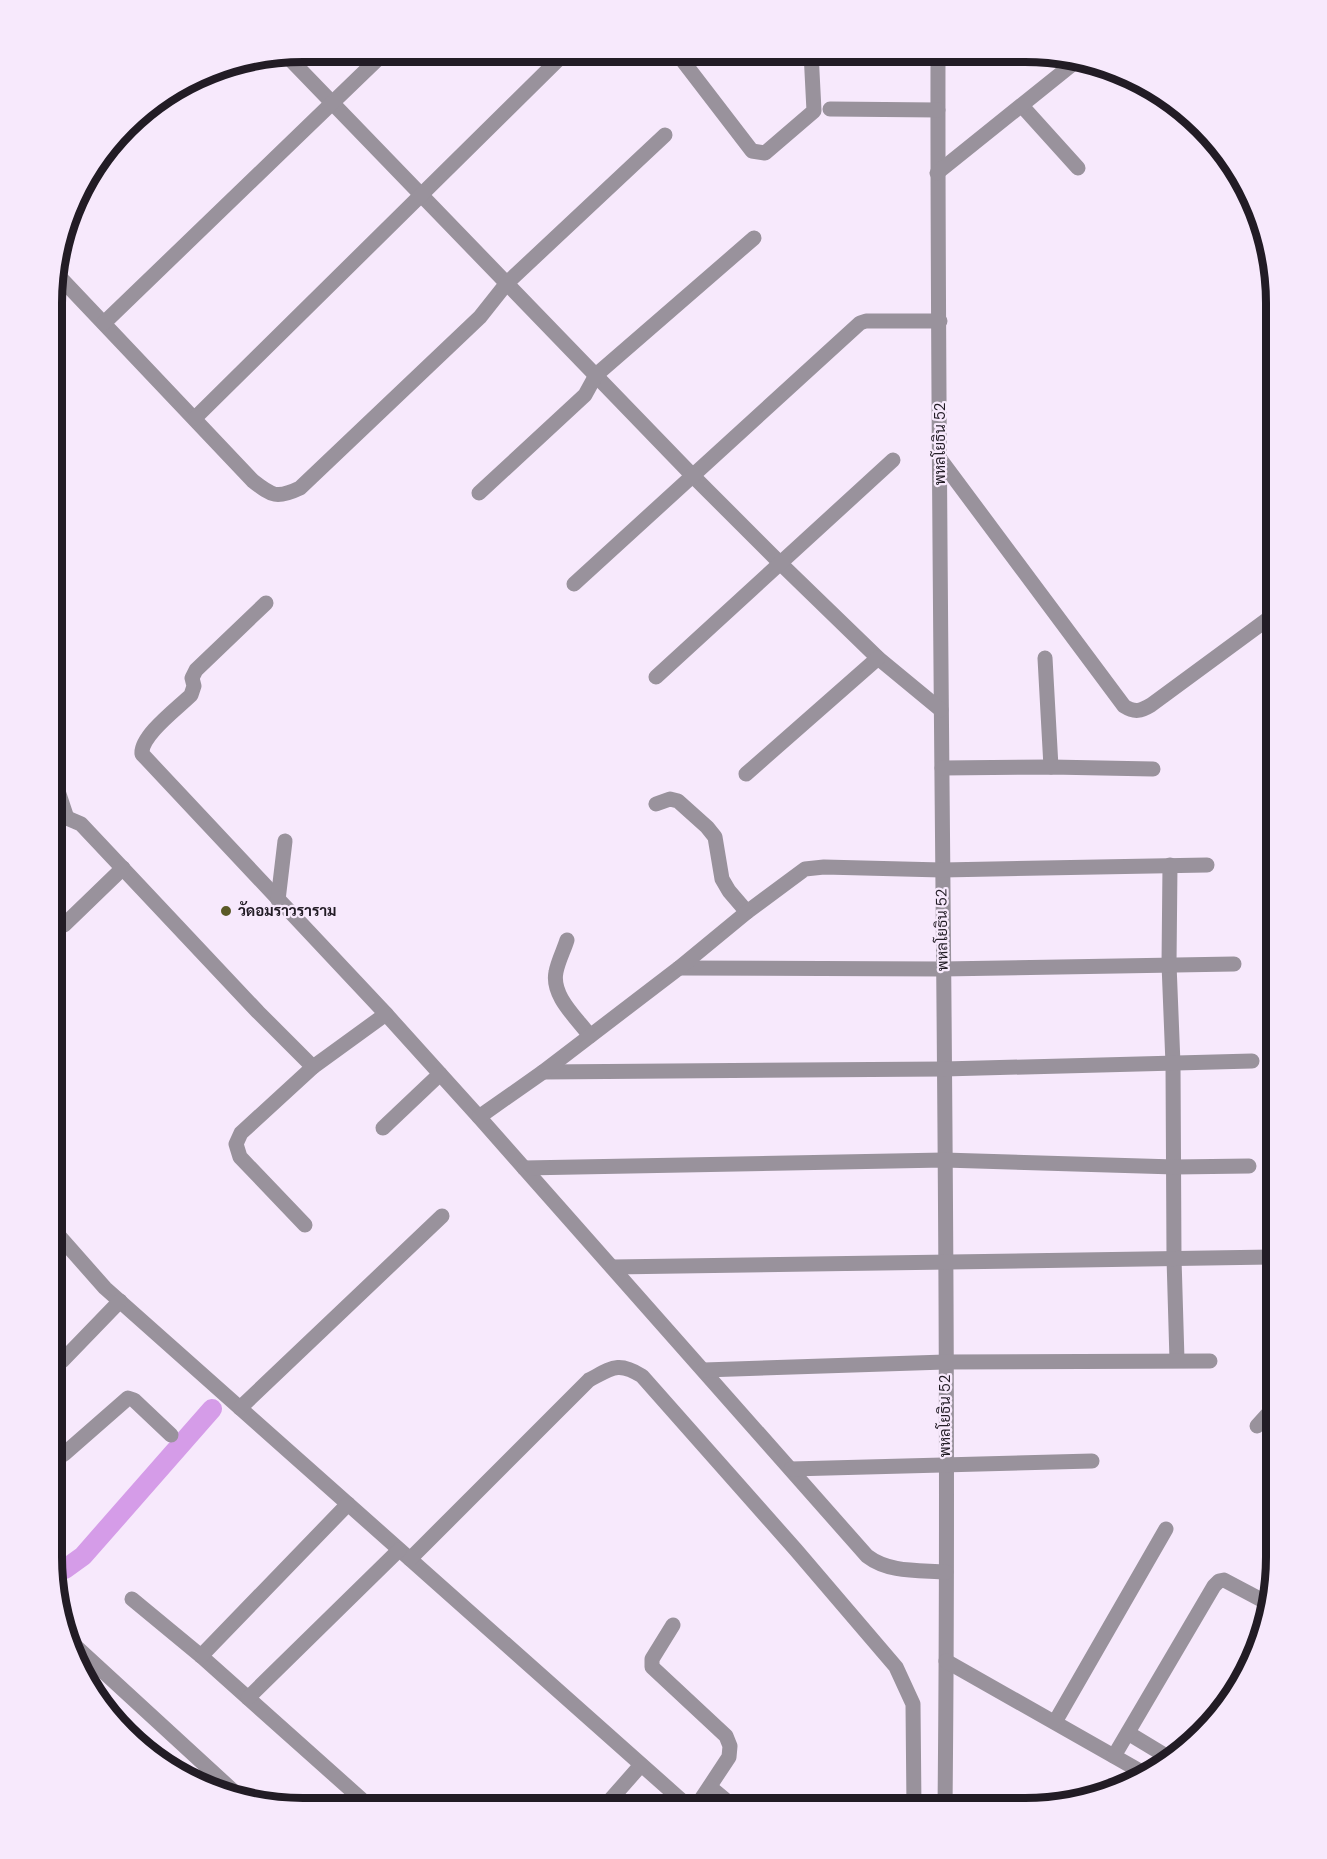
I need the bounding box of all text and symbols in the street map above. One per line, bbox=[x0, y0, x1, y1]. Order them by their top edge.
street label: พหลโยธิน 52 bbox=[930, 403, 950, 485]
street label: พหลโยธิน 52 bbox=[931, 889, 953, 971]
place label: วัดอมราวราราม bbox=[238, 901, 337, 921]
marker: วัดอมราวราราม bbox=[219, 904, 233, 918]
street label: พหลโยธิน 52 bbox=[935, 1375, 955, 1457]

